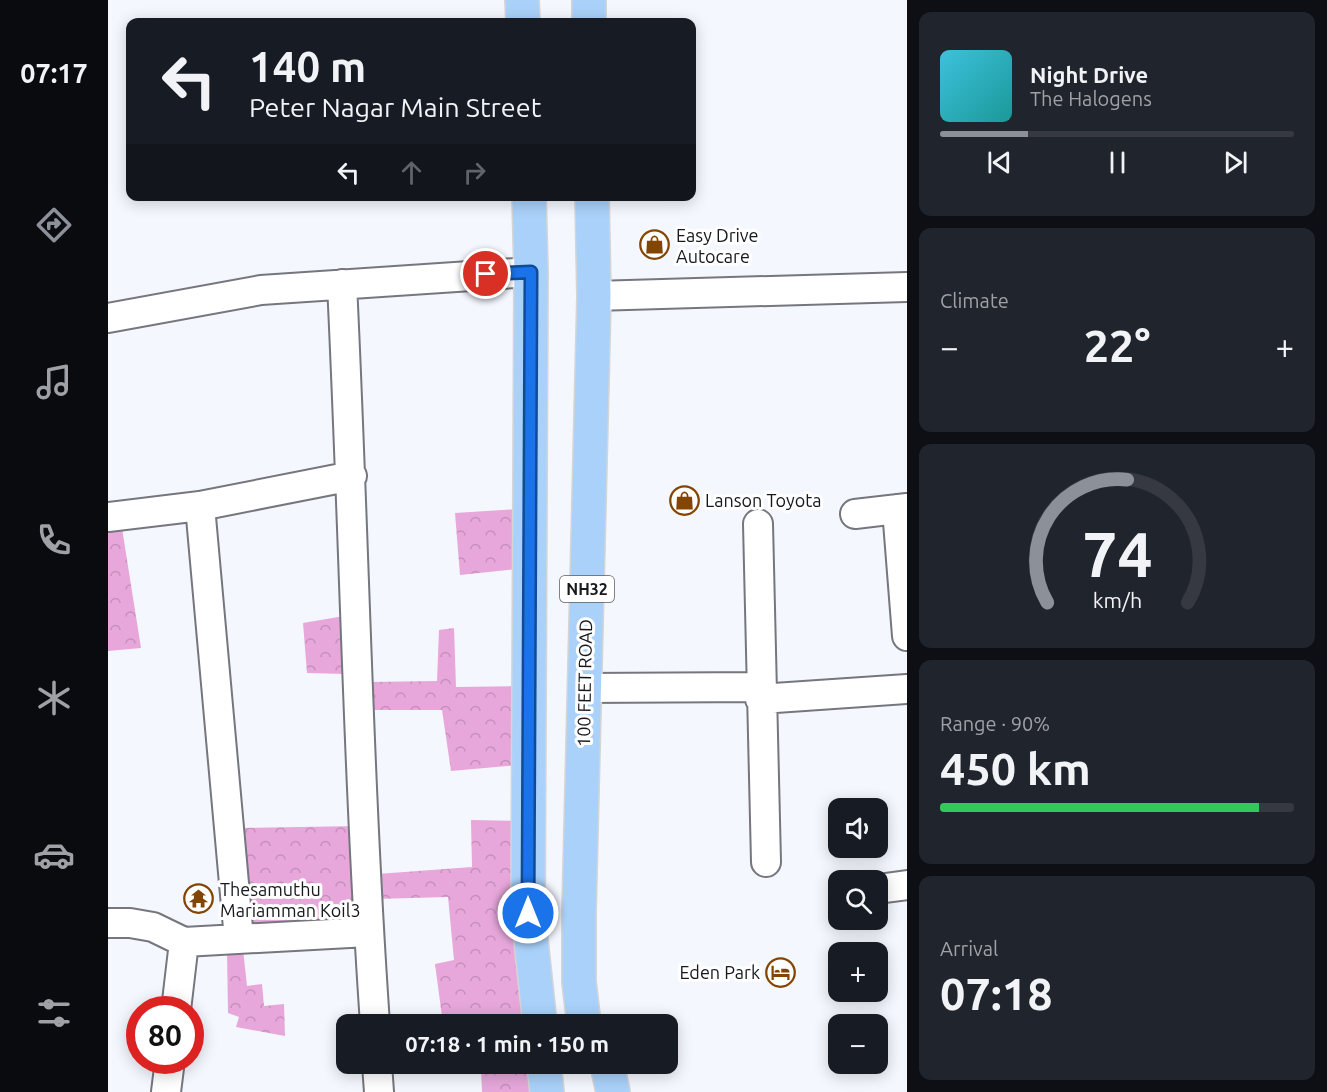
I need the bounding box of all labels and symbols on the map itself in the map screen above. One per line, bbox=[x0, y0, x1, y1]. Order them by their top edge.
place label: Easy Drive Autocare bbox=[676, 225, 759, 266]
shop icon: Easy Drive Autocare bbox=[639, 229, 671, 261]
pin bbox=[460, 248, 511, 299]
shop icon: Lanson Toyota bbox=[668, 484, 700, 516]
place label: Lanson Toyota bbox=[705, 490, 822, 510]
road number: NH32 bbox=[560, 576, 614, 602]
street label: 100 FEET ROAD bbox=[573, 619, 595, 747]
place label: Thesamuthu Mariamman Koil3 bbox=[220, 879, 361, 920]
position arrow bbox=[496, 881, 560, 945]
temple icon: Thesamuthu Mariamman Koil3 bbox=[183, 883, 215, 915]
hotel icon: Eden Park bbox=[765, 956, 797, 988]
place label: Eden Park bbox=[679, 962, 760, 982]
speed limit sign: 80 bbox=[126, 996, 204, 1074]

